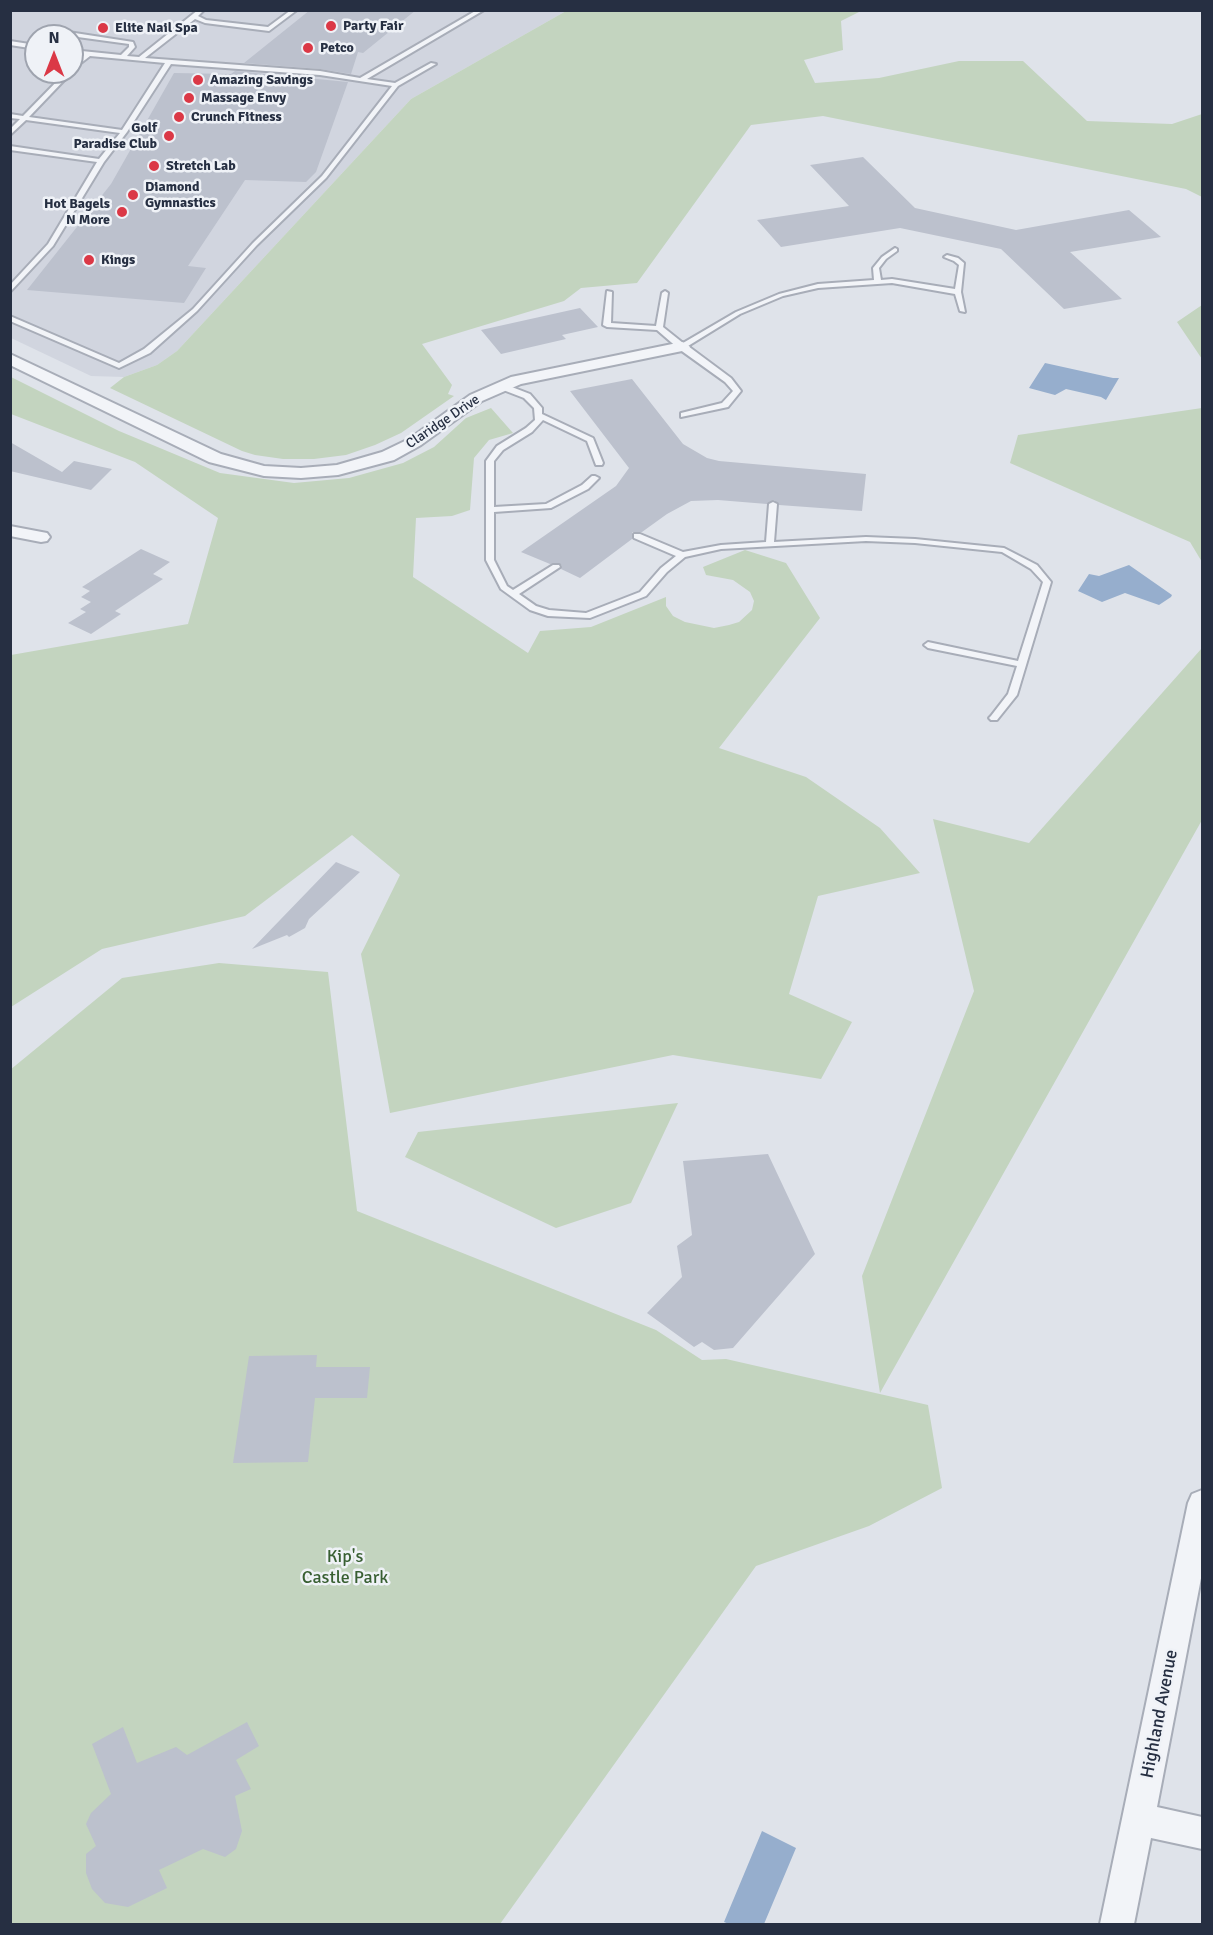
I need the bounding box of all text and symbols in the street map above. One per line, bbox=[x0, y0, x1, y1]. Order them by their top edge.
place label: Party Fair bbox=[343, 18, 404, 34]
marker: Party Fair bbox=[324, 19, 338, 33]
place label: Elite Nail Spa bbox=[115, 20, 198, 36]
marker: Elite Nail Spa bbox=[96, 21, 110, 35]
north arrow bbox=[24, 24, 84, 84]
text: N bbox=[48, 28, 60, 48]
place label: Petco bbox=[320, 40, 354, 56]
marker: Petco bbox=[301, 41, 315, 55]
place label: Amazing Savings bbox=[210, 72, 313, 88]
marker: Amazing Savings bbox=[191, 73, 205, 87]
place label: Massage Envy bbox=[201, 90, 286, 106]
marker: Massage Envy bbox=[182, 91, 196, 105]
place label: Crunch Fitness bbox=[191, 109, 282, 125]
marker: Crunch Fitness bbox=[172, 110, 186, 124]
place label: Golf Paradise Club bbox=[73, 120, 157, 152]
marker: Golf Paradise Club bbox=[162, 129, 176, 143]
place label: Stretch Lab bbox=[166, 158, 236, 174]
marker: Stretch Lab bbox=[147, 159, 161, 173]
place label: Diamond Gymnastics bbox=[145, 179, 216, 212]
marker: Diamond Gymnastics bbox=[126, 188, 140, 202]
place label: Hot Bagels N More bbox=[44, 196, 110, 228]
marker: Hot Bagels N More bbox=[115, 205, 129, 219]
place label: Kings bbox=[101, 252, 135, 268]
marker: Kings bbox=[82, 253, 96, 267]
street label: Claridge Drive bbox=[403, 391, 483, 453]
park label: Kip's Castle Park bbox=[302, 1546, 388, 1588]
street label: Highland Avenue bbox=[1137, 1648, 1183, 1780]

